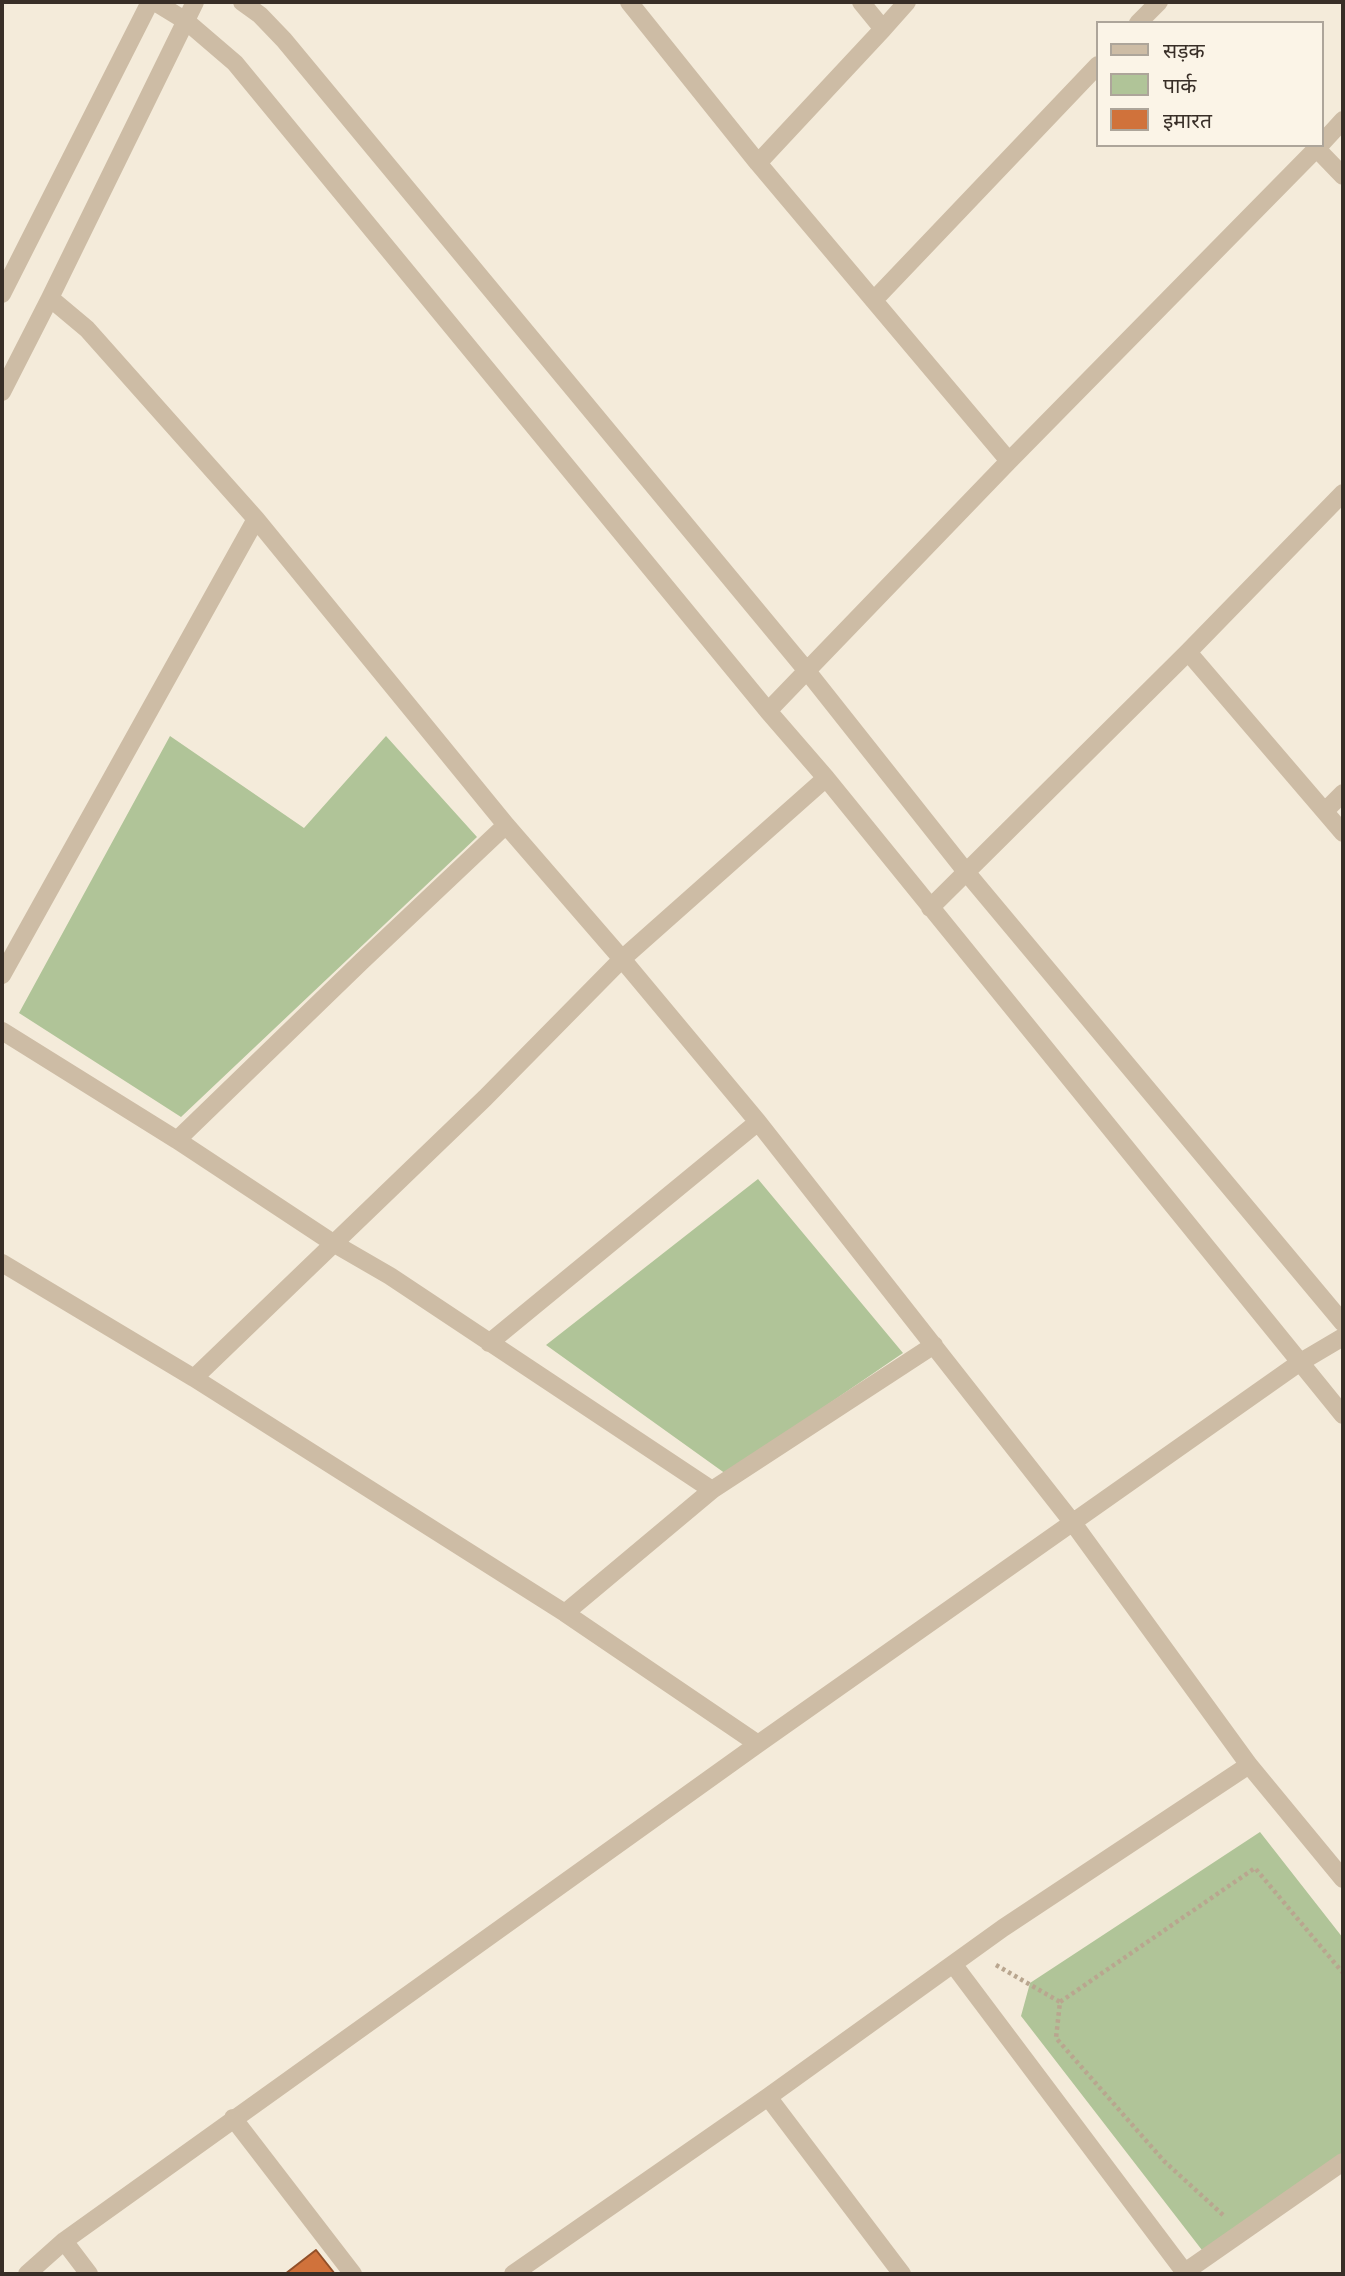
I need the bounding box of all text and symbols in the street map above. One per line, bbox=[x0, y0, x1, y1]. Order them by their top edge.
legend bbox=[1096, 21, 1324, 147]
text: सड़क bbox=[1163, 36, 1205, 64]
text: पार्क bbox=[1163, 71, 1197, 99]
text: इमारत bbox=[1163, 106, 1212, 134]

